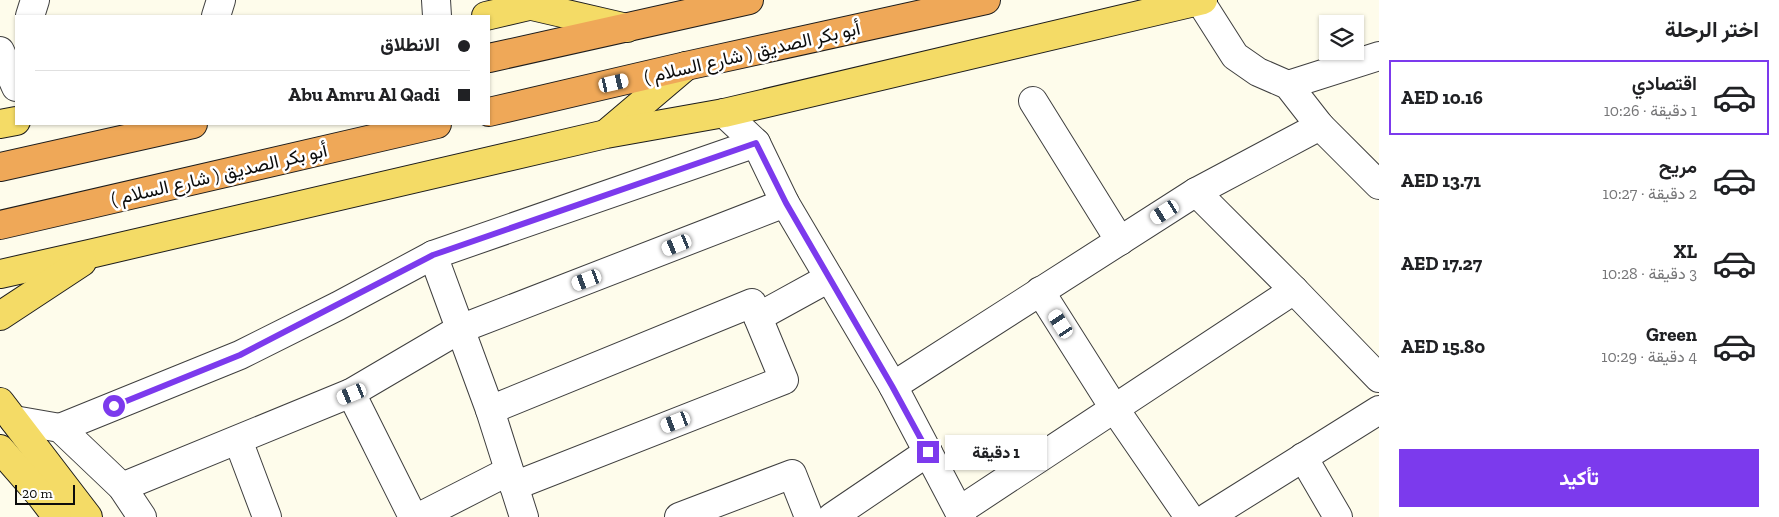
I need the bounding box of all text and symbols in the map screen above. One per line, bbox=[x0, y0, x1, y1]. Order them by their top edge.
map controls bbox=[1319, 15, 1364, 60]
button: layers bbox=[1319, 15, 1364, 60]
street label: ( شارع السلام ) أبو بكر الصديق bbox=[642, 16, 863, 90]
text: اختر الرحلة bbox=[1665, 16, 1759, 43]
text: الانطلاق bbox=[380, 33, 440, 56]
car bbox=[597, 72, 630, 94]
text: اقتصادي bbox=[1632, 72, 1697, 95]
icon: car bbox=[1712, 75, 1757, 120]
text: Abu Amru Al Qadi bbox=[288, 83, 440, 106]
text: AED 10.16 bbox=[1401, 86, 1483, 109]
text: 1 دقيقة · 10:26 bbox=[1604, 101, 1697, 120]
street label: ( شارع السلام ) أبو بكر الصديق bbox=[109, 138, 330, 212]
text: مريح bbox=[1659, 155, 1697, 178]
icon: car bbox=[1712, 158, 1757, 203]
text: AED 13.71 bbox=[1401, 169, 1481, 192]
text: 2 دقيقة · 10:27 bbox=[1603, 184, 1697, 203]
car bbox=[1148, 198, 1181, 226]
car bbox=[660, 232, 693, 258]
text: XL bbox=[1674, 240, 1697, 263]
icon: car bbox=[1712, 241, 1757, 286]
text: AED 17.27 bbox=[1401, 252, 1482, 275]
text: 3 دقيقة · 10:28 bbox=[1602, 264, 1697, 283]
car bbox=[570, 268, 603, 292]
car bbox=[1046, 307, 1075, 341]
text: Green bbox=[1646, 323, 1697, 346]
icon: car bbox=[1712, 324, 1757, 369]
text: AED 15.80 bbox=[1401, 335, 1485, 358]
text: 4 دقيقة · 10:29 bbox=[1601, 347, 1697, 366]
car bbox=[335, 381, 368, 407]
route start bbox=[103, 395, 125, 417]
car bbox=[659, 410, 692, 434]
callout: 1 دقيقة bbox=[946, 434, 1048, 470]
route end bbox=[917, 441, 939, 463]
text: 1 دقيقة bbox=[972, 443, 1020, 462]
button: تأكيد bbox=[1399, 449, 1759, 507]
scale bar bbox=[15, 482, 75, 505]
text: 20 m bbox=[22, 485, 53, 502]

